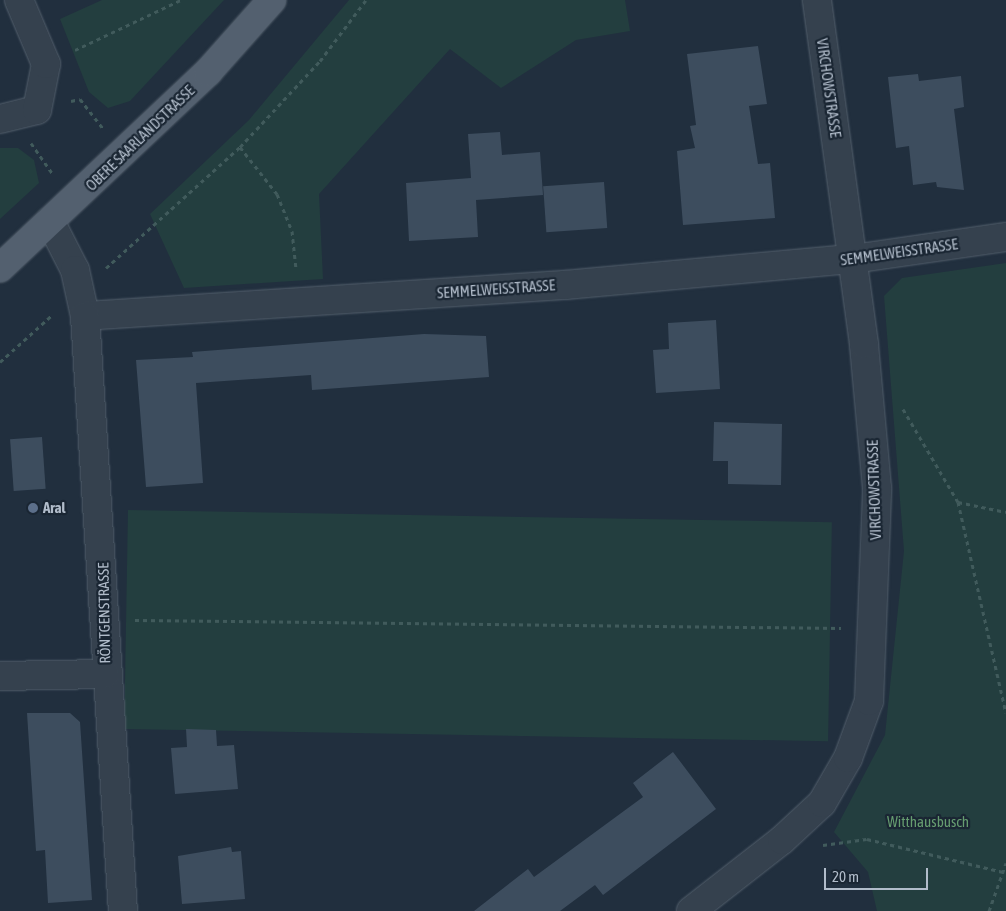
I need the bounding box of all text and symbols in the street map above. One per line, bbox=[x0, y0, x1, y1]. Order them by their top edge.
street label: VIRCHOWSTRASSE bbox=[813, 37, 845, 139]
street label: OBERE SAARLANDSTRASSE bbox=[82, 82, 198, 194]
street label: SEMMELWEISSTRASSE bbox=[839, 235, 959, 269]
street label: SEMMELWEISSTRASSE bbox=[436, 276, 556, 302]
street label: VIRCHOWSTRASSE bbox=[863, 440, 885, 540]
place label: Aral bbox=[43, 499, 65, 517]
marker: Aral bbox=[27, 502, 39, 514]
street label: RÖNTGENSTRASSE bbox=[94, 562, 114, 664]
park label: Witthausbusch bbox=[887, 813, 969, 831]
scale bar bbox=[826, 858, 930, 890]
text: 20 m bbox=[832, 868, 859, 885]

